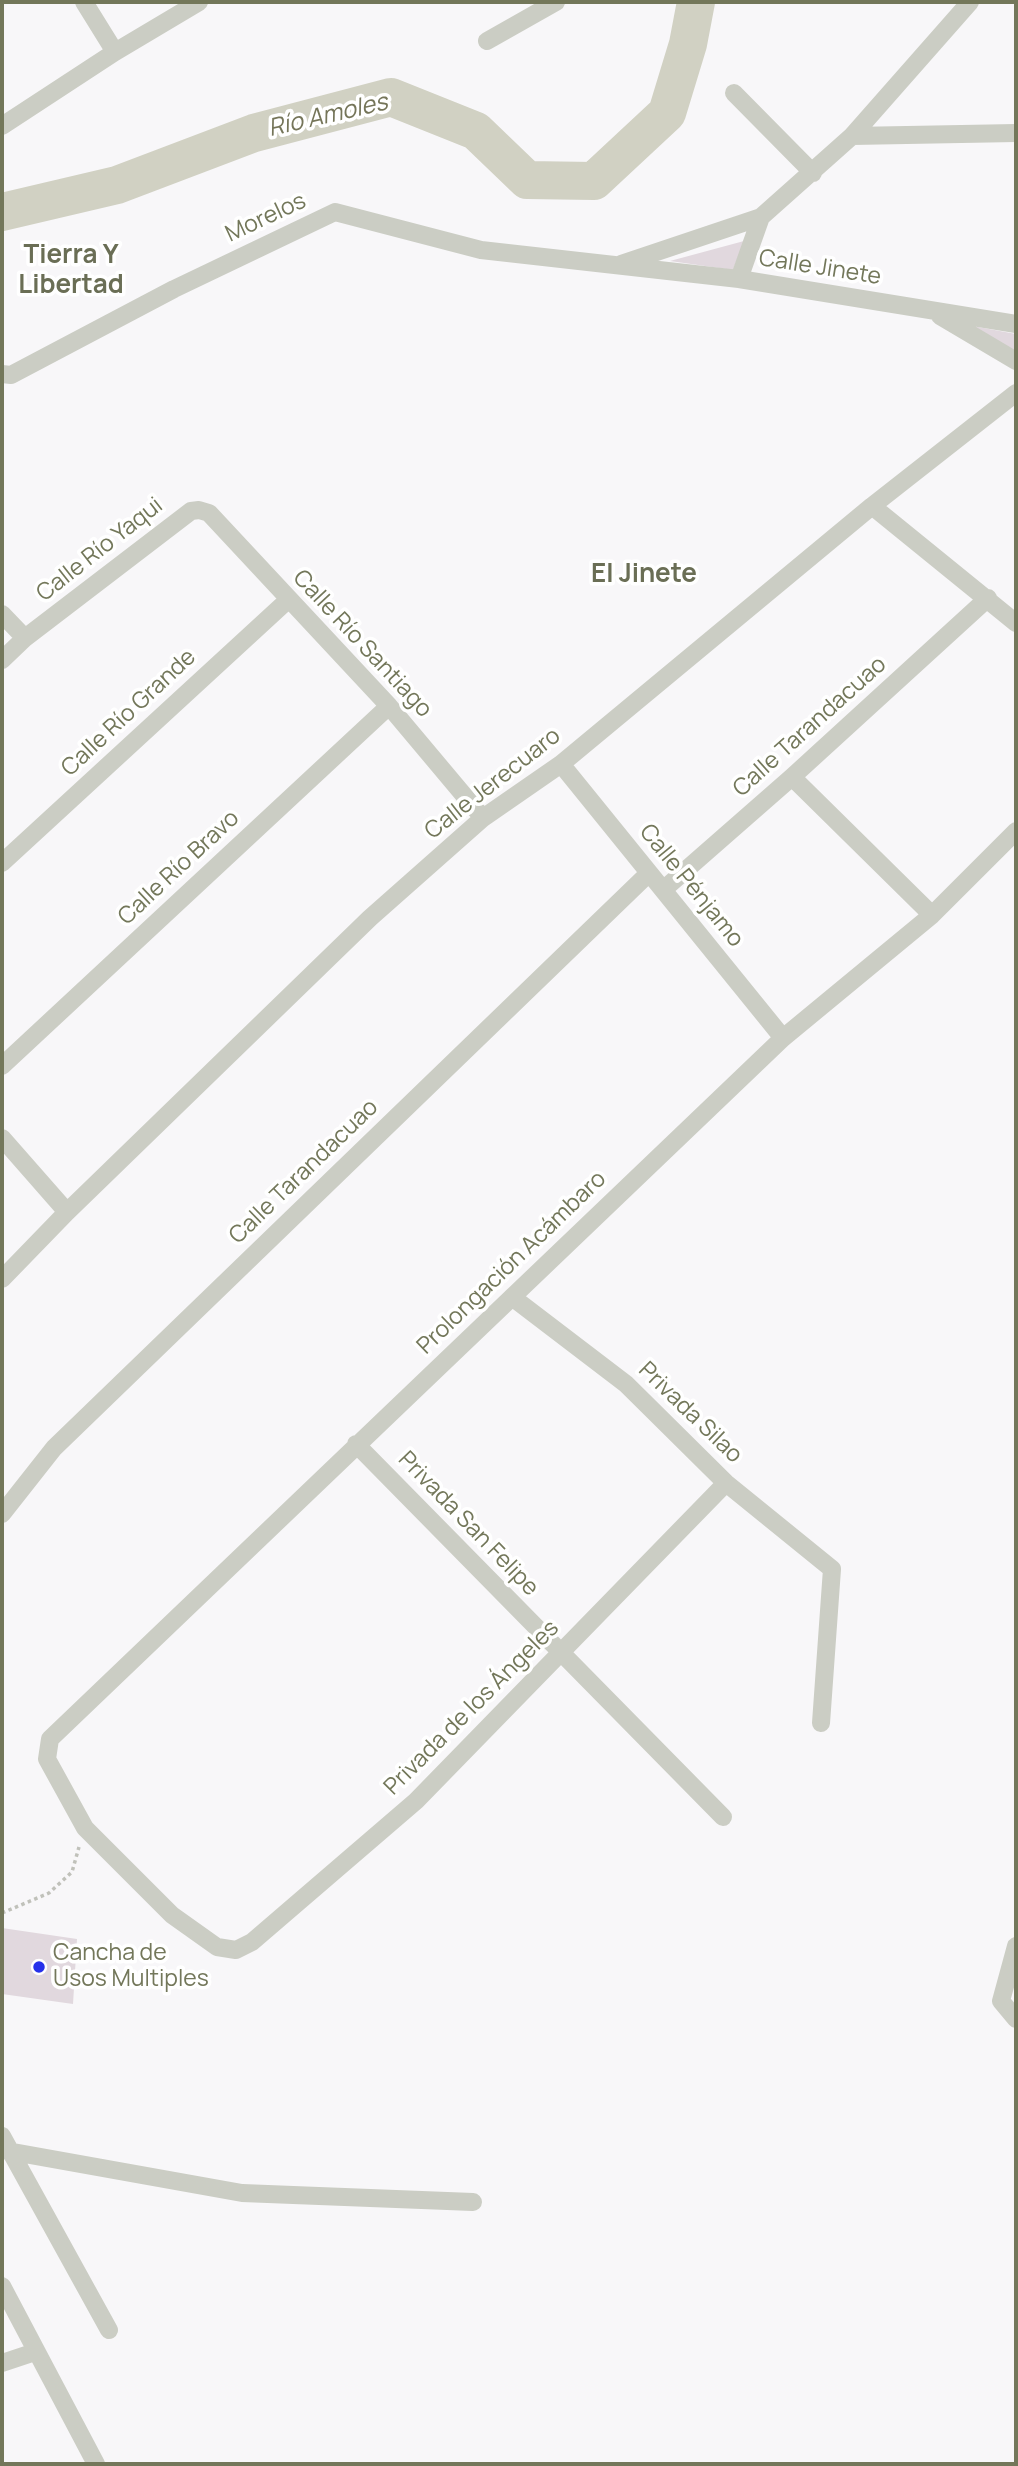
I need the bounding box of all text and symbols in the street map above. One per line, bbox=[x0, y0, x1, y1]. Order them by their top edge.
water label: Río Amoles bbox=[266, 88, 390, 144]
street label: Morelos bbox=[221, 187, 311, 249]
district label: Tierra Y Libertad bbox=[18, 240, 124, 302]
street label: Calle Jinete bbox=[757, 245, 883, 291]
street label: Calle Río Yaqui bbox=[31, 492, 169, 608]
district label: El Jinete bbox=[591, 559, 697, 591]
street label: Calle Río Santiago bbox=[287, 565, 437, 723]
street label: Calle Río Grande bbox=[56, 644, 202, 782]
street label: Calle Tarandacuao bbox=[728, 651, 892, 803]
street label: Calle Jerecuaro bbox=[420, 722, 566, 846]
street label: Calle Río Bravo bbox=[113, 805, 245, 931]
street label: Calle Pénjamo bbox=[633, 819, 749, 953]
street label: Calle Tarandacuao bbox=[224, 1094, 384, 1250]
street label: Prolongación Acámbaro bbox=[412, 1166, 612, 1360]
street label: Privada Silao bbox=[632, 1357, 748, 1469]
street label: Privada San Felipe bbox=[392, 1446, 544, 1602]
street label: Privada de los Ángeles bbox=[379, 1615, 565, 1801]
place label: Cancha de Usos Multiples bbox=[53, 1940, 209, 1994]
marker: Cancha de Usos Multiples bbox=[31, 1959, 47, 1975]

